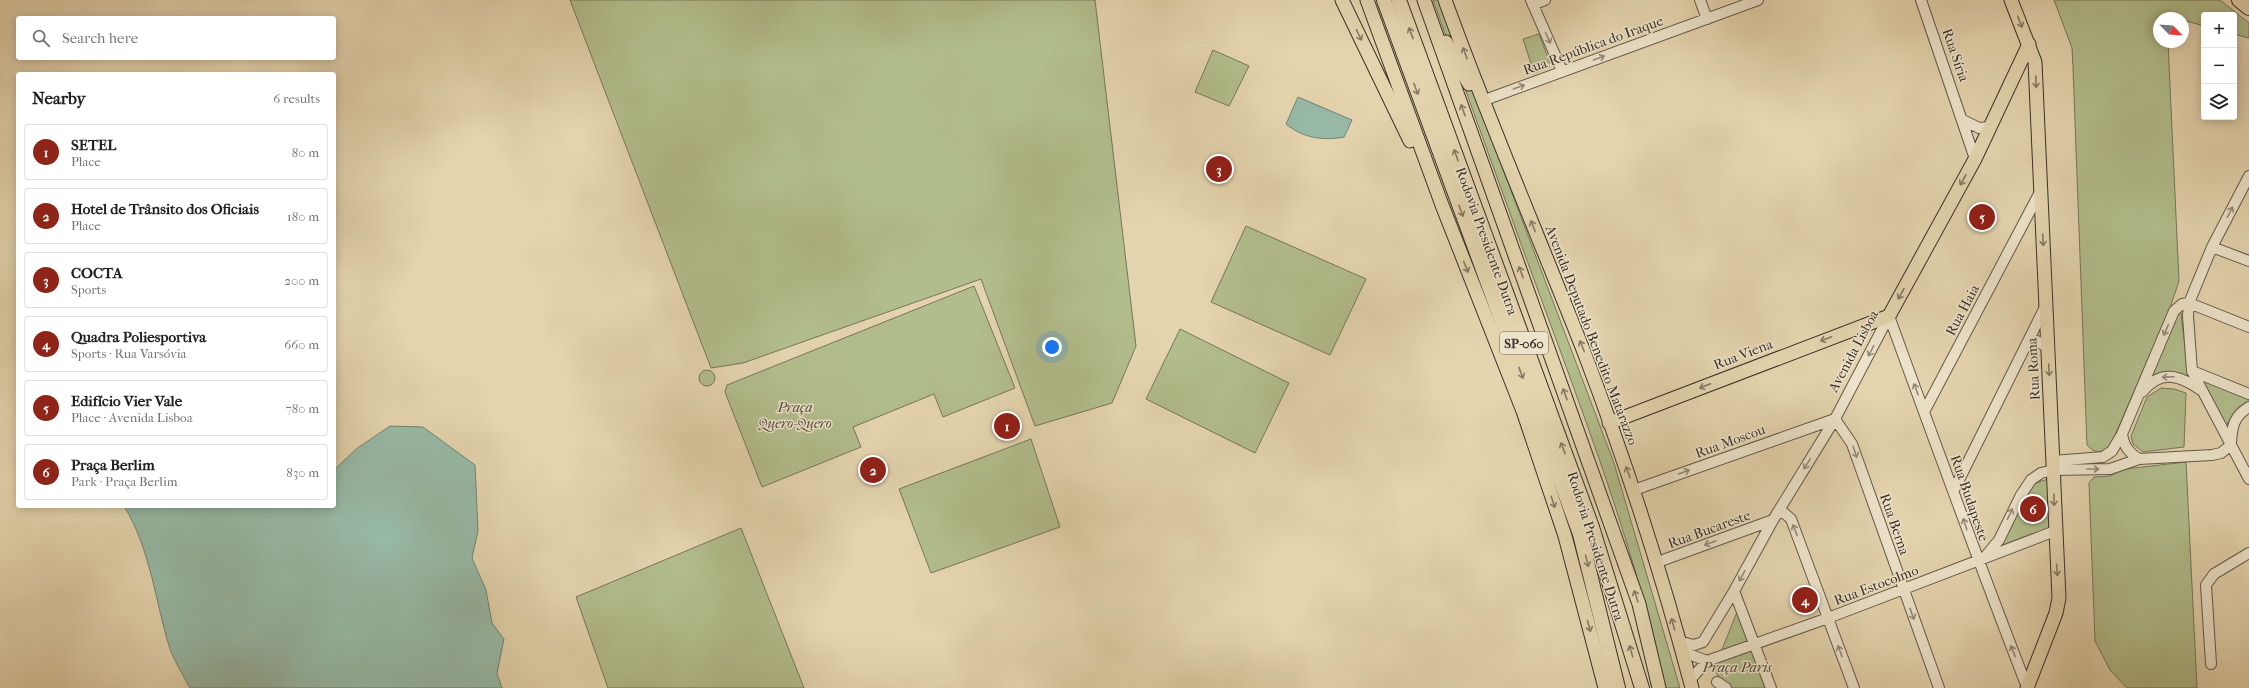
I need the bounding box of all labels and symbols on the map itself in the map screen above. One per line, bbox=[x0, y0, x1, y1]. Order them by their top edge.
street label: Rua República do Iraque bbox=[1521, 12, 1666, 79]
north arrow bbox=[2153, 12, 2189, 48]
one-way arrow bbox=[2017, 16, 2025, 28]
street label: Rua Síria bbox=[1939, 26, 1973, 85]
one-way arrow bbox=[1407, 27, 1415, 39]
one-way arrow bbox=[1356, 29, 1363, 41]
one-way arrow bbox=[1544, 32, 1552, 44]
one-way arrow bbox=[1460, 47, 1468, 59]
one-way arrow bbox=[1592, 54, 1605, 61]
one-way arrow bbox=[2032, 75, 2039, 88]
one-way arrow bbox=[1413, 83, 1421, 95]
one-way arrow bbox=[1512, 83, 1524, 91]
one-way arrow bbox=[1459, 104, 1467, 116]
one-way arrow bbox=[1451, 149, 1459, 161]
pin: 3 bbox=[1206, 154, 1232, 184]
street label: Rodovia Presidente Dutra bbox=[1452, 165, 1521, 318]
one-way arrow bbox=[1959, 174, 1967, 186]
pin: 5 bbox=[1969, 202, 1995, 232]
one-way arrow bbox=[1458, 205, 1466, 217]
one-way arrow bbox=[2227, 207, 2234, 219]
one-way arrow bbox=[1529, 220, 1536, 232]
street label: Avenida Deputado Benedito Matarazzo bbox=[1541, 222, 1641, 448]
one-way arrow bbox=[2039, 233, 2046, 246]
one-way arrow bbox=[1463, 261, 1471, 273]
one-way arrow bbox=[1517, 265, 1524, 278]
street label: Rua Haia bbox=[1942, 281, 1983, 339]
one-way arrow bbox=[1897, 288, 1905, 300]
street label: Avenida Lisboa bbox=[1824, 307, 1882, 396]
one-way arrow bbox=[2161, 323, 2169, 335]
road number: SP-060 bbox=[1500, 332, 1548, 354]
street label: Rua Viena bbox=[1711, 335, 1776, 374]
one-way arrow bbox=[1821, 335, 1833, 343]
your location bbox=[1042, 337, 1062, 357]
street label: Rua Roma bbox=[2023, 337, 2044, 401]
one-way arrow bbox=[1577, 341, 1585, 353]
one-way arrow bbox=[1867, 344, 1874, 356]
one-way arrow bbox=[2045, 363, 2052, 376]
one-way arrow bbox=[1517, 366, 1525, 378]
one-way arrow bbox=[2162, 374, 2175, 381]
one-way arrow bbox=[1700, 382, 1712, 390]
one-way arrow bbox=[1911, 383, 1919, 395]
one-way arrow bbox=[1560, 389, 1568, 401]
park label: Praça Quero-Quero bbox=[757, 399, 832, 432]
pin: 1 bbox=[994, 411, 1020, 441]
street label: Rua Moscou bbox=[1693, 421, 1768, 462]
one-way arrow bbox=[1558, 442, 1566, 454]
one-way arrow bbox=[1852, 445, 1859, 458]
street label: Rua Budapeste bbox=[1947, 453, 1992, 544]
pin: 2 bbox=[860, 455, 886, 485]
one-way arrow bbox=[1803, 458, 1811, 469]
one-way arrow bbox=[2086, 465, 2099, 473]
one-way arrow bbox=[1623, 467, 1631, 479]
one-way arrow bbox=[1678, 468, 1690, 476]
street label: Rodovia Presidente Dutra bbox=[1563, 469, 1628, 624]
street label: Rua Berna bbox=[1876, 491, 1913, 558]
one-way arrow bbox=[2050, 493, 2058, 506]
pin: 6 bbox=[2020, 494, 2046, 524]
one-way arrow bbox=[1550, 495, 1557, 508]
street label: Rua Bucareste bbox=[1665, 507, 1753, 552]
one-way arrow bbox=[2007, 509, 2014, 521]
one-way arrow bbox=[1961, 518, 1968, 531]
one-way arrow bbox=[1790, 524, 1798, 536]
one-way arrow bbox=[1704, 540, 1716, 548]
one-way arrow bbox=[1583, 554, 1591, 567]
street label: Rua Estocolmo bbox=[1832, 562, 1921, 609]
one-way arrow bbox=[2054, 563, 2061, 576]
one-way arrow bbox=[1738, 570, 1746, 582]
pin: 4 bbox=[1792, 585, 1818, 615]
one-way arrow bbox=[1632, 590, 1640, 602]
one-way arrow bbox=[1908, 608, 1916, 620]
one-way arrow bbox=[1669, 617, 1676, 630]
one-way arrow bbox=[1586, 620, 1594, 633]
one-way arrow bbox=[1626, 645, 1634, 657]
one-way arrow bbox=[2009, 645, 2016, 657]
one-way arrow bbox=[1836, 646, 1844, 658]
park label: Praça Paris bbox=[1702, 659, 1772, 676]

